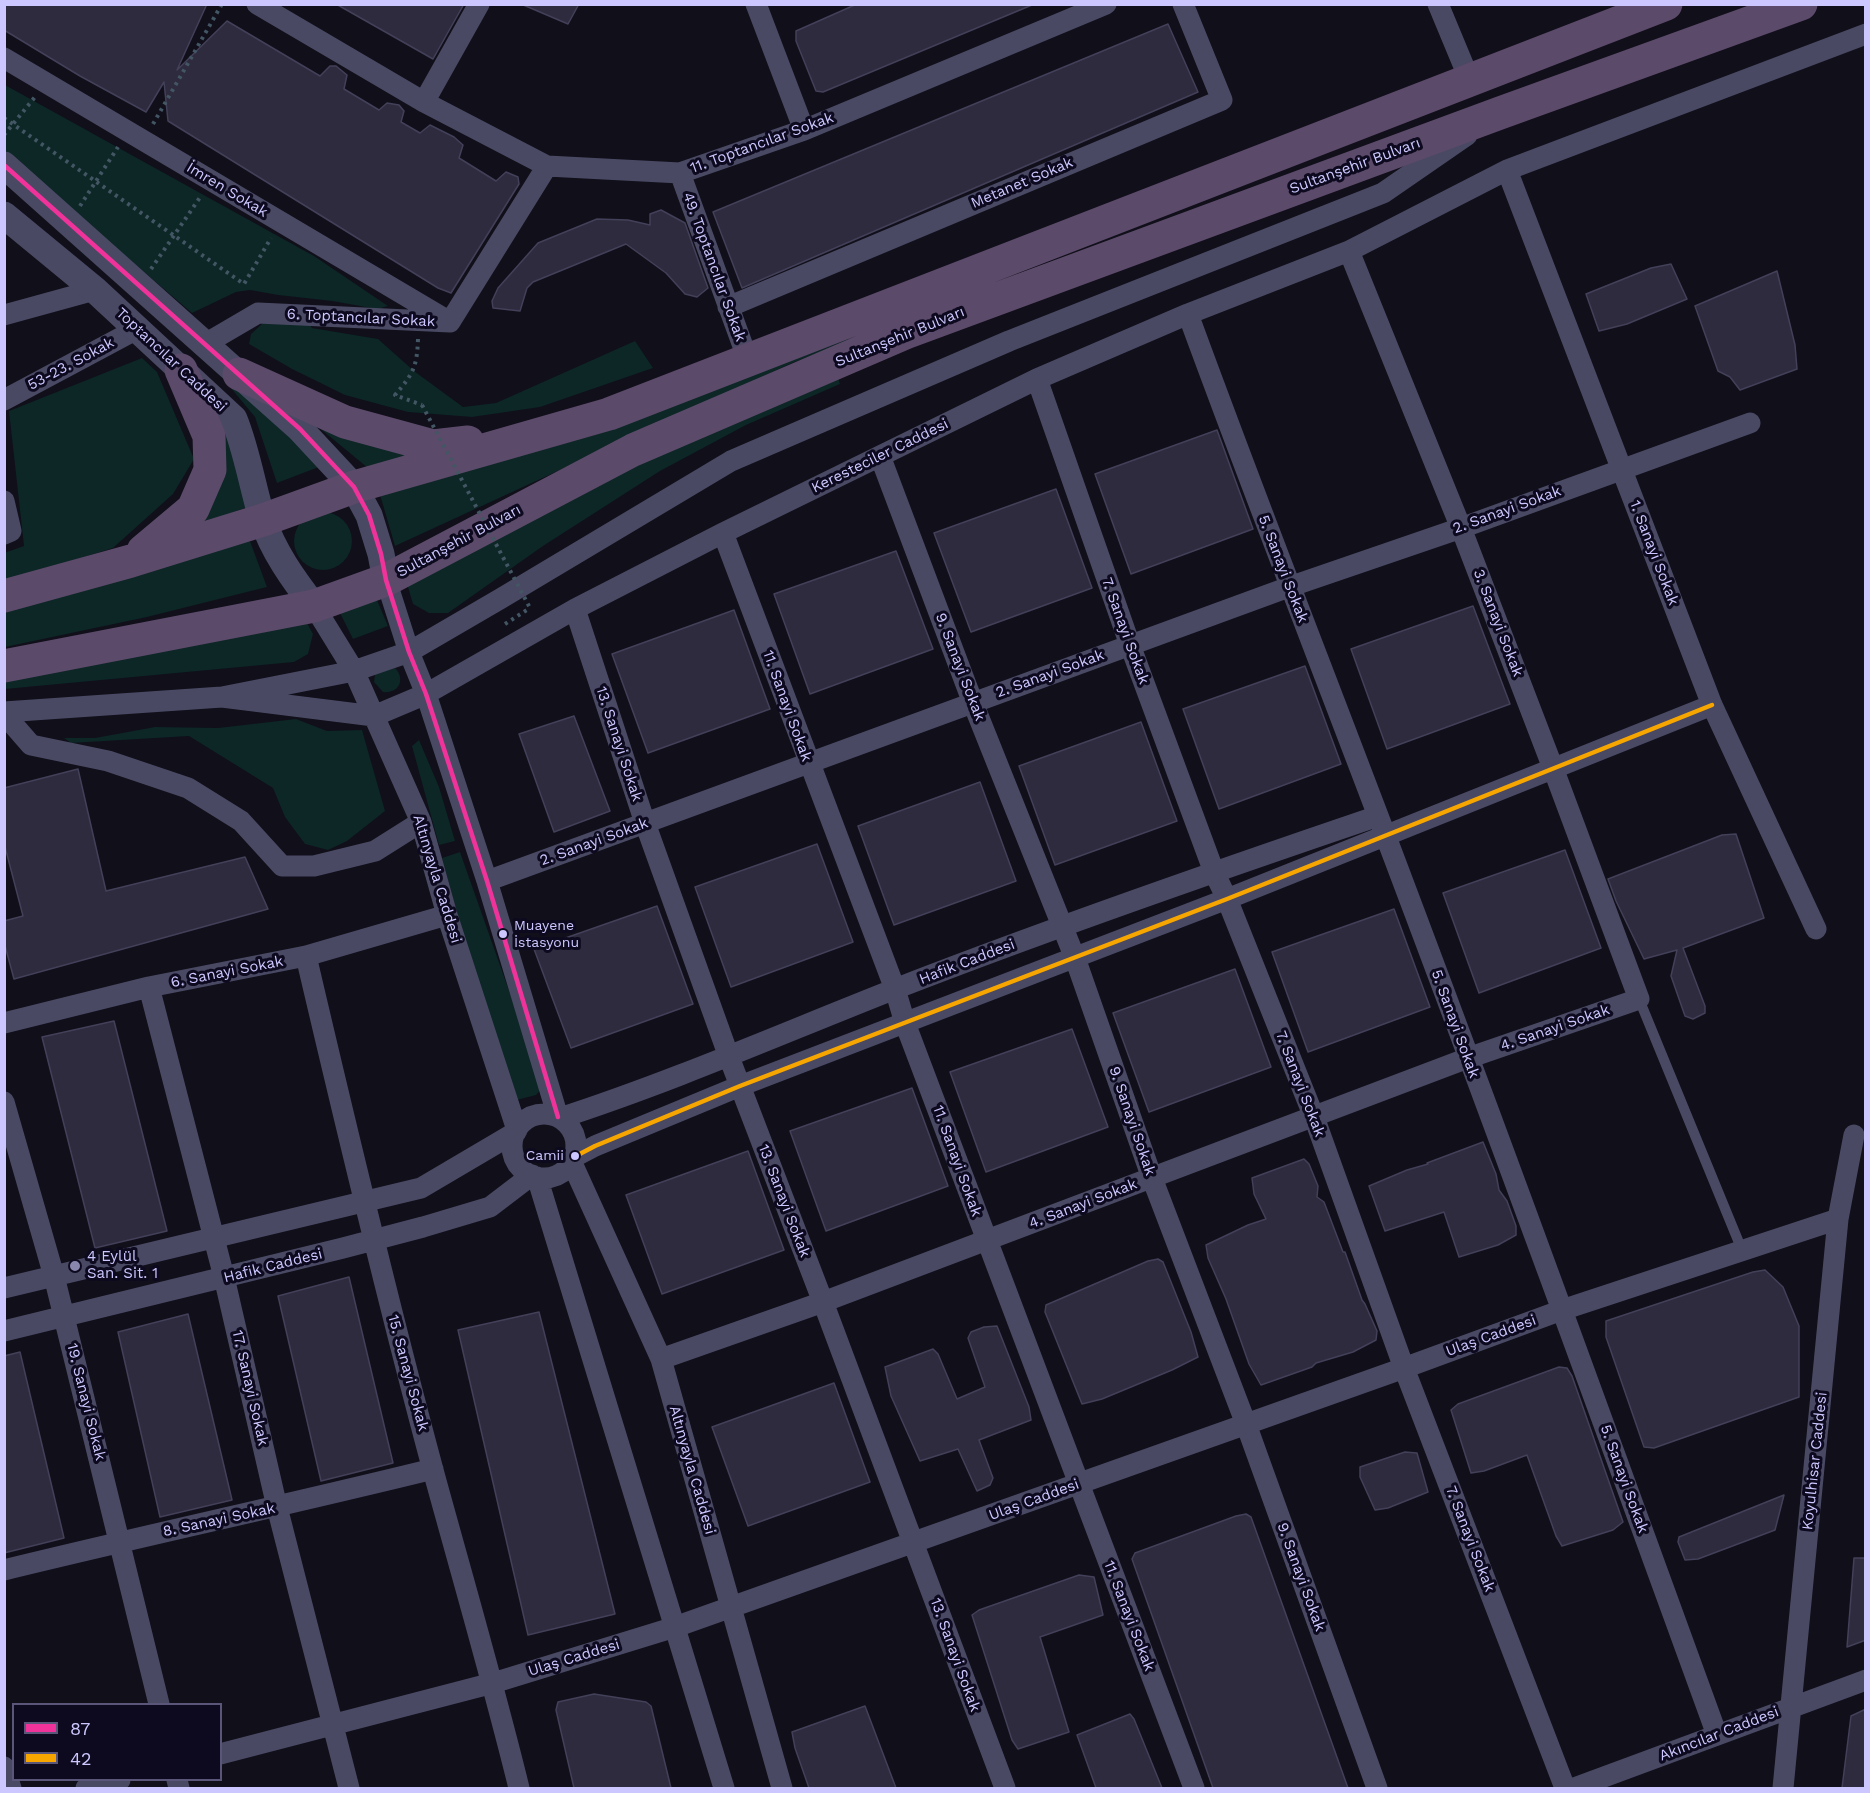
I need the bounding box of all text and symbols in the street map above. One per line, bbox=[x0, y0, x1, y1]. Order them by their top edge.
street label: 11. Toptancılar Sokak bbox=[688, 109, 836, 177]
street label: Sultanşehir Bulvarı bbox=[1287, 134, 1423, 198]
street label: Metanet Sokak bbox=[968, 153, 1076, 213]
street label: İmren Sokak bbox=[183, 159, 271, 221]
street label: 49. Toptancılar Sokak bbox=[679, 190, 749, 344]
street label: Sultanşehir Bulvarı bbox=[833, 303, 967, 371]
street label: Toptancılar Caddesi bbox=[112, 304, 230, 416]
street label: 6. Toptancılar Sokak bbox=[286, 305, 436, 331]
street label: 53-23. Sokak bbox=[25, 334, 117, 394]
street label: Keresteciler Caddesi bbox=[809, 415, 951, 497]
street label: 2. Sanayi Sokak bbox=[1450, 482, 1564, 538]
street label: 1. Sanayi Sokak bbox=[1626, 498, 1682, 608]
street label: Sultanşehir Bulvarı bbox=[394, 501, 524, 581]
street label: 5. Sanayi Sokak bbox=[1254, 513, 1312, 625]
street label: 3. Sanayi Sokak bbox=[1469, 567, 1527, 679]
street label: 7. Sanayi Sokak bbox=[1097, 575, 1153, 687]
street label: 9. Sanayi Sokak bbox=[931, 610, 989, 724]
street label: 2. Sanayi Sokak bbox=[993, 646, 1107, 702]
street label: 11. Sanayi Sokak bbox=[759, 648, 815, 764]
street label: 13. Sanayi Sokak bbox=[592, 684, 646, 804]
street label: Altınyayla Caddesi bbox=[409, 813, 465, 945]
street label: 2. Sanayi Sokak bbox=[537, 814, 651, 870]
place label: Muayene İstasyonu bbox=[514, 918, 579, 951]
marker: Muayene İstasyonu bbox=[497, 928, 509, 940]
street label: Hafik Caddesi bbox=[917, 936, 1017, 988]
street label: 6. Sanayi Sokak bbox=[169, 952, 285, 992]
street label: 5. Sanayi Sokak bbox=[1427, 967, 1483, 1081]
street label: 4. Sanayi Sokak bbox=[1498, 1001, 1612, 1055]
street label: 7. Sanayi Sokak bbox=[1271, 1028, 1329, 1140]
street label: 9. Sanayi Sokak bbox=[1105, 1064, 1159, 1178]
street label: 11. Sanayi Sokak bbox=[929, 1103, 985, 1219]
street label: 13. Sanayi Sokak bbox=[754, 1142, 814, 1260]
place label: Camii bbox=[526, 1148, 564, 1164]
marker: Camii bbox=[569, 1150, 581, 1162]
street label: 4. Sanayi Sokak bbox=[1026, 1175, 1140, 1233]
street label: Hafik Caddesi bbox=[222, 1245, 324, 1287]
place label: 4 Eylül San. Sit. 1 bbox=[87, 1248, 158, 1283]
marker: 4 Eylül San. Sit. 1 bbox=[68, 1259, 82, 1273]
street label: Ulaş Caddesi bbox=[1443, 1311, 1539, 1361]
street label: 15. Sanayi Sokak bbox=[384, 1313, 432, 1433]
street label: 17. Sanayi Sokak bbox=[228, 1328, 272, 1448]
street label: 19. Sanayi Sokak bbox=[63, 1342, 109, 1462]
street label: Koyulhisar Caddesi bbox=[1799, 1391, 1831, 1531]
street label: Altınyayla Caddesi bbox=[665, 1403, 719, 1537]
street label: 5. Sanayi Sokak bbox=[1596, 1422, 1652, 1536]
street label: Ulaş Caddesi bbox=[986, 1475, 1082, 1525]
street label: 7. Sanayi Sokak bbox=[1441, 1483, 1499, 1595]
street label: 8. Sanayi Sokak bbox=[161, 1499, 277, 1541]
street label: 9. Sanayi Sokak bbox=[1273, 1520, 1329, 1634]
street label: 11. Sanayi Sokak bbox=[1100, 1558, 1158, 1674]
street label: 13. Sanayi Sokak bbox=[926, 1596, 984, 1714]
street label: Ulaş Caddesi bbox=[526, 1636, 622, 1680]
legend bbox=[12, 1703, 222, 1781]
street label: Akıncılar Caddesi bbox=[1657, 1703, 1781, 1765]
text: 87 bbox=[70, 1718, 90, 1739]
text: 42 bbox=[70, 1748, 92, 1769]

